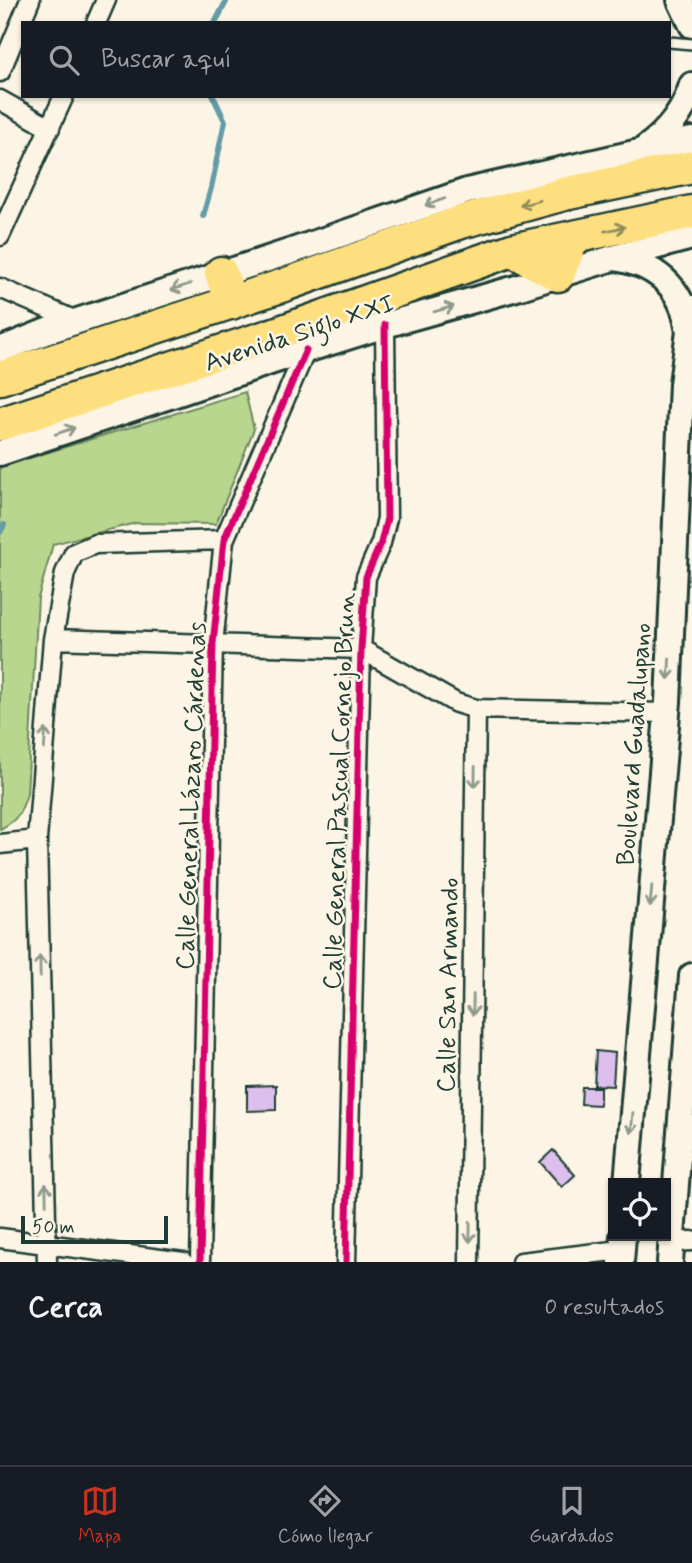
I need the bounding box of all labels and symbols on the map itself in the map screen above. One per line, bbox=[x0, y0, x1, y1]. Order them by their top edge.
one-way arrow bbox=[425, 197, 447, 209]
one-way arrow bbox=[519, 198, 541, 211]
one-way arrow bbox=[603, 221, 626, 235]
one-way arrow bbox=[170, 282, 192, 294]
street label: Avenida Siglo XXI bbox=[200, 287, 400, 384]
one-way arrow bbox=[433, 301, 455, 314]
one-way arrow bbox=[53, 424, 75, 436]
street label: Calle General Pascual Cornejo Brun bbox=[316, 592, 364, 990]
street label: Calle General Lázaro Cárdenas bbox=[169, 622, 215, 971]
street label: Boulevard Guadalupano bbox=[610, 622, 660, 867]
one-way arrow bbox=[663, 658, 676, 681]
one-way arrow bbox=[39, 728, 52, 751]
one-way arrow bbox=[469, 766, 482, 789]
street label: Calle San Armando bbox=[430, 877, 468, 1093]
one-way arrow bbox=[644, 884, 657, 907]
one-way arrow bbox=[34, 955, 47, 978]
one-way arrow bbox=[466, 993, 479, 1016]
one-way arrow bbox=[625, 1111, 638, 1134]
one-way arrow bbox=[39, 1183, 52, 1206]
scale bar bbox=[21, 1213, 168, 1245]
one-way arrow bbox=[463, 1221, 476, 1244]

